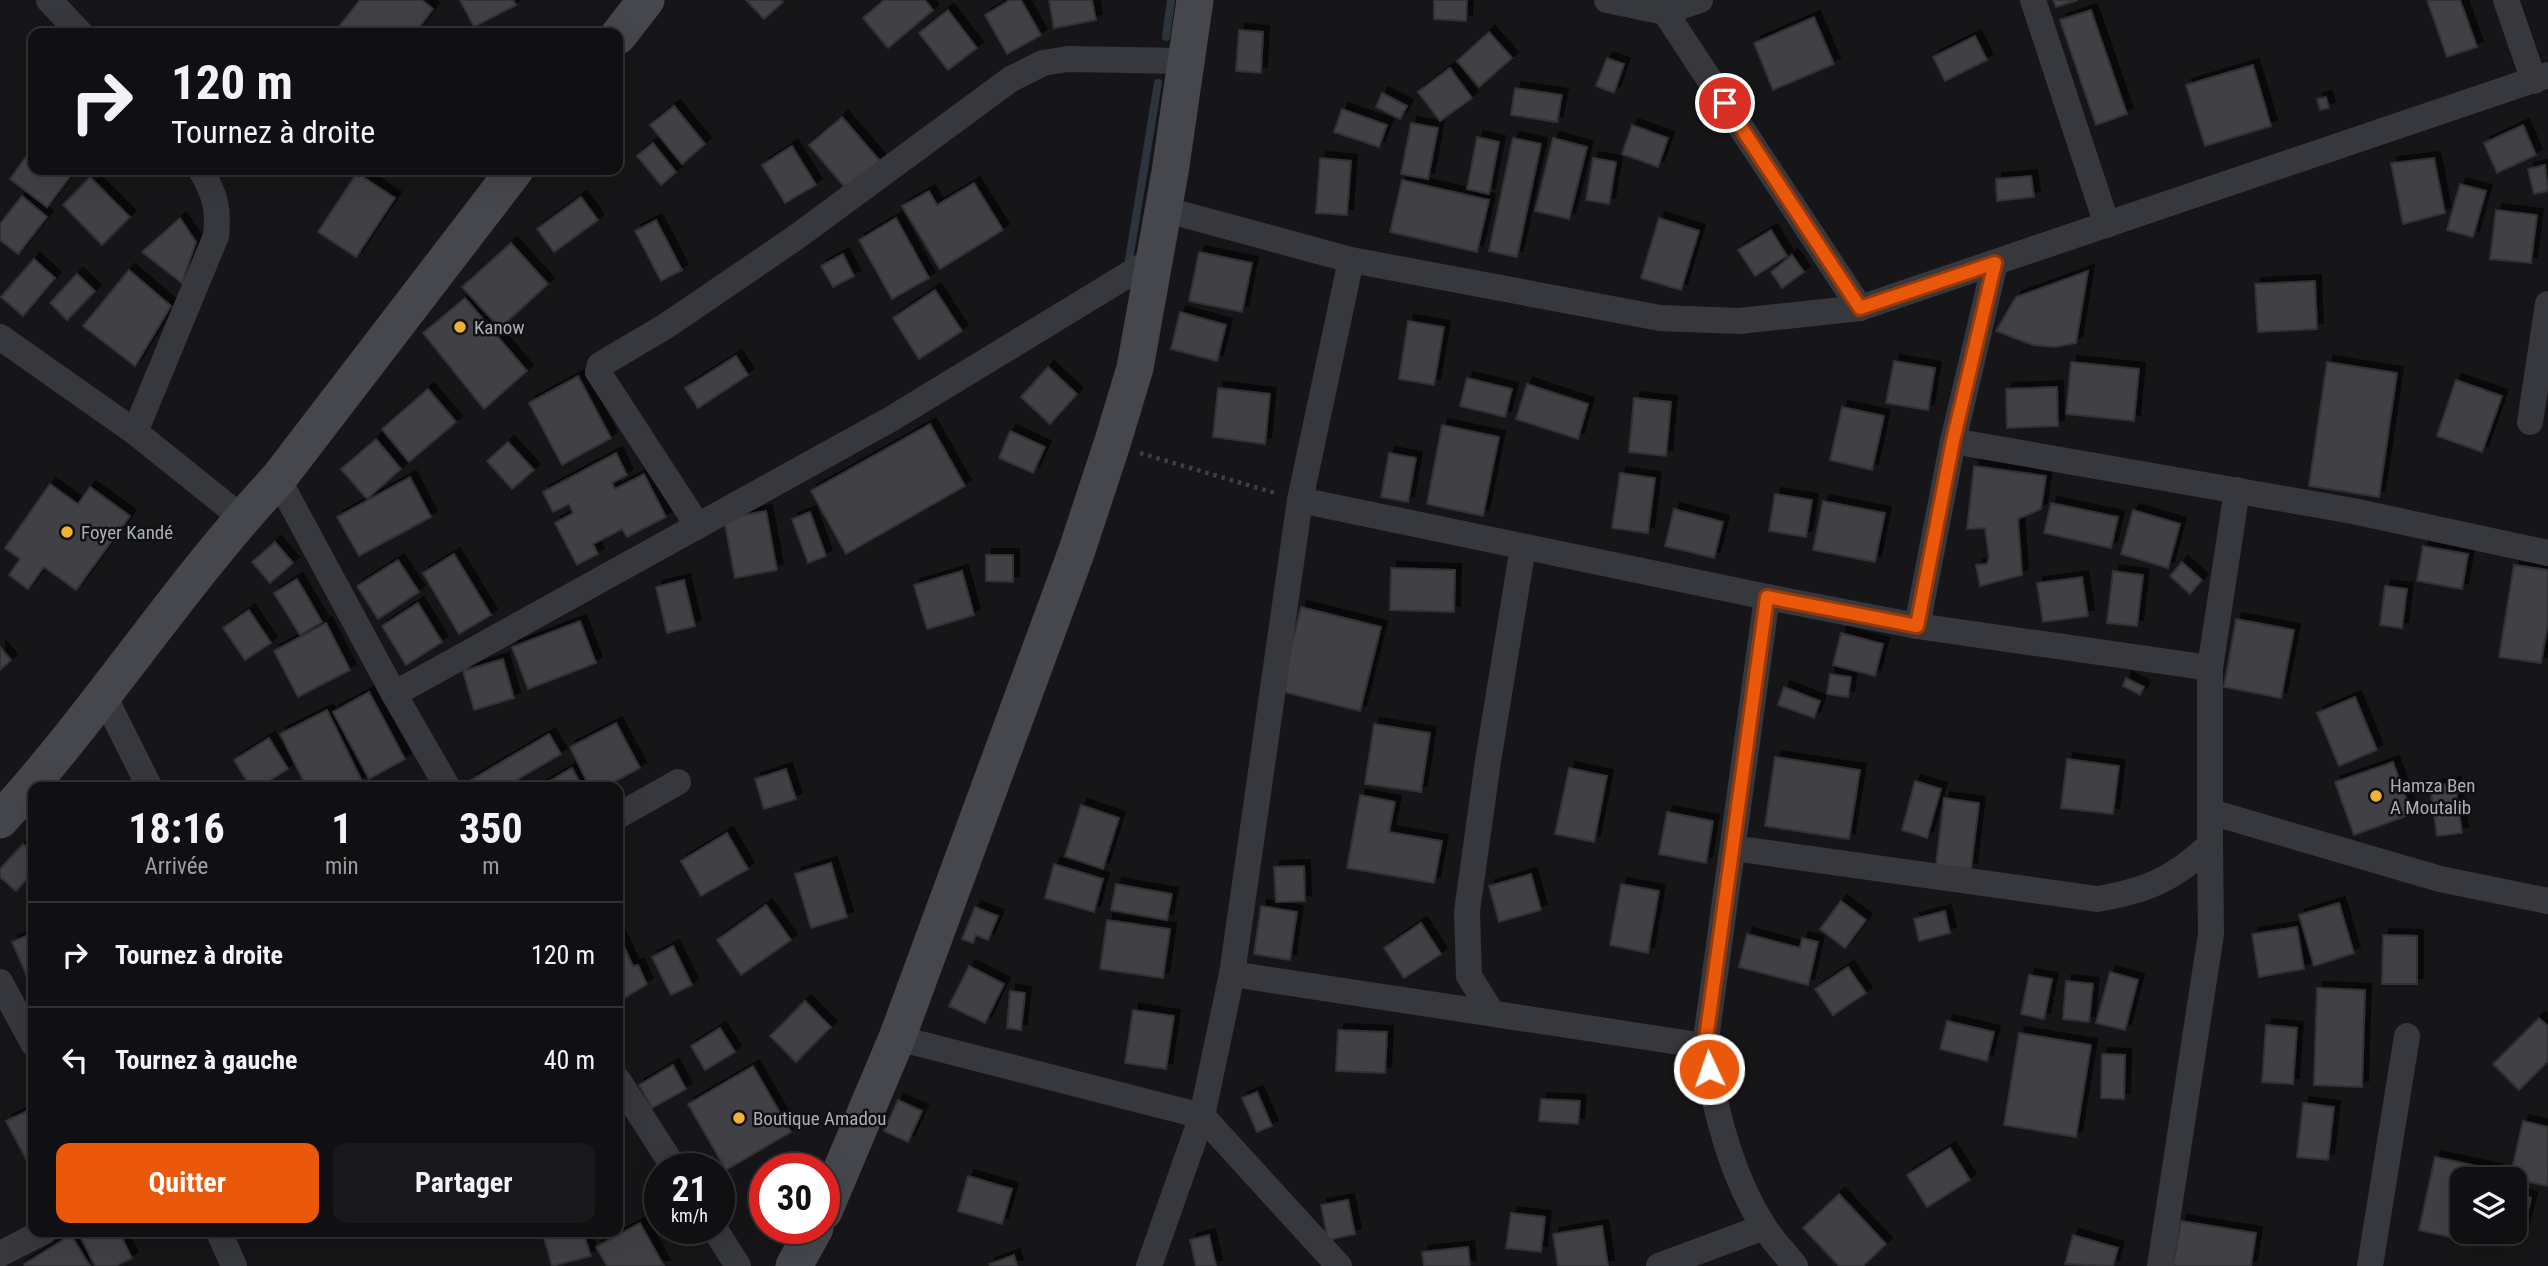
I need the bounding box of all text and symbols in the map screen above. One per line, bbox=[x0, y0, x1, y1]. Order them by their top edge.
text: 120 m bbox=[171, 54, 293, 111]
icon: right bbox=[56, 56, 147, 147]
pin bbox=[1695, 73, 1755, 133]
icon: arrive bbox=[1706, 84, 1744, 122]
text: Tournez à droite bbox=[171, 113, 375, 151]
place label: Kanow bbox=[474, 316, 525, 339]
marker: Kanow bbox=[452, 319, 468, 335]
place label: Foyer Kandé bbox=[81, 521, 173, 544]
marker: Foyer Kandé bbox=[59, 524, 75, 540]
place label: Hamza Ben A Moutalib bbox=[2390, 774, 2475, 819]
marker: Hamza Ben A Moutalib bbox=[2368, 788, 2384, 804]
text: 18:16 bbox=[128, 804, 225, 853]
text: 1 bbox=[331, 804, 352, 853]
text: 350 bbox=[459, 804, 523, 853]
text: Arrivée bbox=[145, 853, 208, 880]
text: min bbox=[325, 853, 359, 880]
text: m bbox=[482, 853, 499, 880]
icon: right bbox=[56, 936, 94, 974]
text: Tournez à droite bbox=[115, 940, 283, 970]
text: 120 m bbox=[531, 940, 595, 970]
position arrow bbox=[1672, 1032, 1746, 1106]
icon: left bbox=[56, 1041, 94, 1079]
text: Tournez à gauche bbox=[115, 1045, 297, 1075]
text: 40 m bbox=[544, 1045, 595, 1075]
place label: Boutique Amadou bbox=[753, 1107, 887, 1130]
marker: Boutique Amadou bbox=[731, 1110, 747, 1126]
button: Quitter bbox=[56, 1143, 319, 1223]
button: Partager bbox=[333, 1143, 595, 1223]
speed limit sign: 30 bbox=[749, 1153, 840, 1244]
map controls bbox=[2450, 1167, 2527, 1244]
button: layers bbox=[2450, 1167, 2527, 1244]
text: 21 bbox=[672, 1169, 707, 1210]
text: km/h bbox=[671, 1205, 708, 1226]

